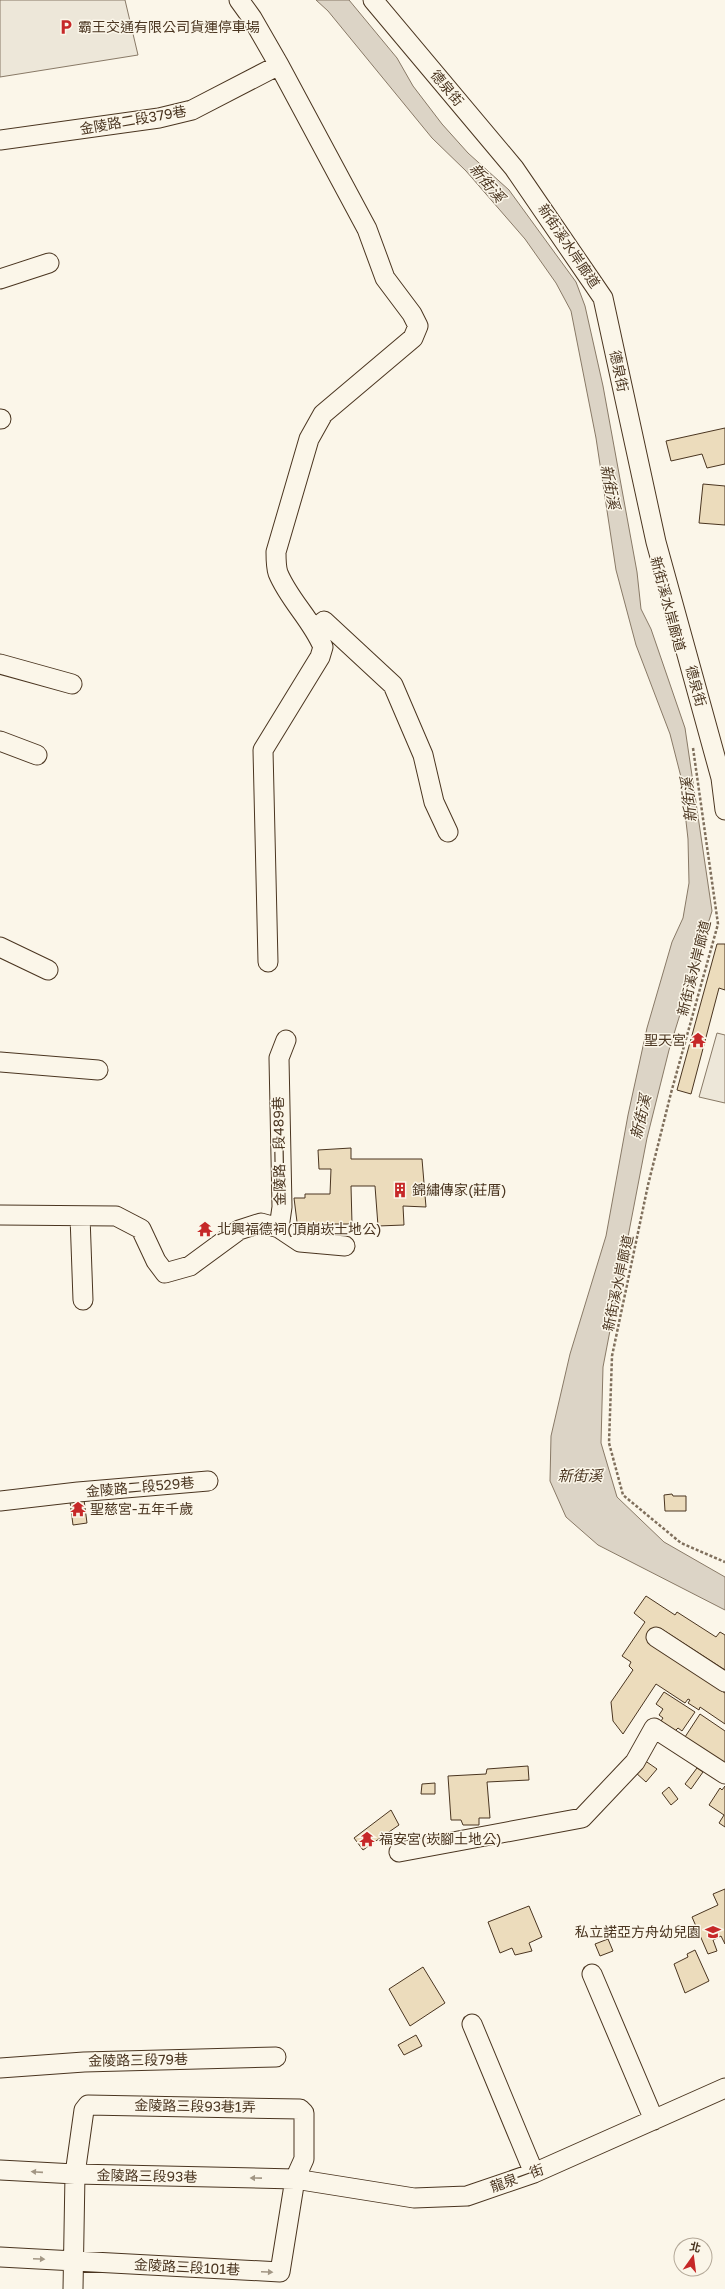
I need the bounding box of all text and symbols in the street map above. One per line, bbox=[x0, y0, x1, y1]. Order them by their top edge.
parking icon: 霸王交通有限公司貨運停車場 bbox=[57, 18, 75, 36]
place label: 霸王交通有限公司貨運停車場 bbox=[78, 18, 260, 35]
street label: 德泉街 bbox=[427, 66, 467, 109]
street label: 金陵路二段379巷 bbox=[78, 102, 188, 137]
water label: 新街溪 bbox=[466, 159, 510, 207]
street label: 新街溪水岸廊道 bbox=[535, 200, 604, 291]
street label: 德泉街 bbox=[607, 349, 632, 393]
water label: 新街溪 bbox=[598, 463, 624, 513]
street label: 新街溪水岸廊道 bbox=[648, 554, 689, 653]
street label: 德泉街 bbox=[683, 663, 710, 708]
water label: 新街溪 bbox=[676, 775, 699, 823]
street label: 新街溪水岸廊道 bbox=[673, 918, 714, 1017]
place label: 聖天宮 bbox=[644, 1031, 686, 1048]
temple icon: 聖天宮 bbox=[689, 1031, 707, 1049]
water label: 新街溪 bbox=[626, 1091, 654, 1141]
street label: 金陵路二段489巷 bbox=[269, 1096, 288, 1206]
building icon: 錦繡傳家(莊厝) bbox=[391, 1181, 409, 1199]
place label: 錦繡傳家(莊厝) bbox=[412, 1181, 507, 1198]
temple icon: 北興福德祠(頂崩崁土地公) bbox=[196, 1220, 214, 1238]
place label: 北興福德祠(頂崩崁土地公) bbox=[217, 1220, 382, 1237]
street label: 新街溪水岸廊道 bbox=[599, 1233, 636, 1333]
water label: 新街溪 bbox=[557, 1466, 604, 1484]
street label: 金陵路二段529巷 bbox=[85, 1473, 195, 1500]
temple icon: 聖慈宮-五年千歲 bbox=[69, 1500, 87, 1518]
place label: 聖慈宮-五年千歲 bbox=[90, 1500, 193, 1517]
temple icon: 福安宮(崁腳土地公) bbox=[358, 1830, 376, 1848]
place label: 福安宮(崁腳土地公) bbox=[379, 1830, 502, 1847]
place label: 私立諾亞方舟幼兒園 bbox=[575, 1923, 701, 1940]
school or university icon: 私立諾亞方舟幼兒園 bbox=[704, 1923, 722, 1941]
street label: 金陵路三段79巷 bbox=[88, 2050, 188, 2069]
street label: 金陵路三段93巷1弄 bbox=[134, 2096, 256, 2115]
street label: 龍泉一街 bbox=[488, 2160, 546, 2195]
street label: 金陵路三段93巷 bbox=[97, 2166, 197, 2185]
one-way arrow bbox=[31, 2168, 43, 2175]
one-way arrow bbox=[249, 2175, 262, 2181]
north arrow bbox=[673, 2237, 713, 2277]
text: 北 bbox=[689, 2239, 702, 2254]
street label: 金陵路三段101巷 bbox=[134, 2255, 241, 2278]
one-way arrow bbox=[33, 2256, 45, 2263]
one-way arrow bbox=[261, 2268, 273, 2275]

